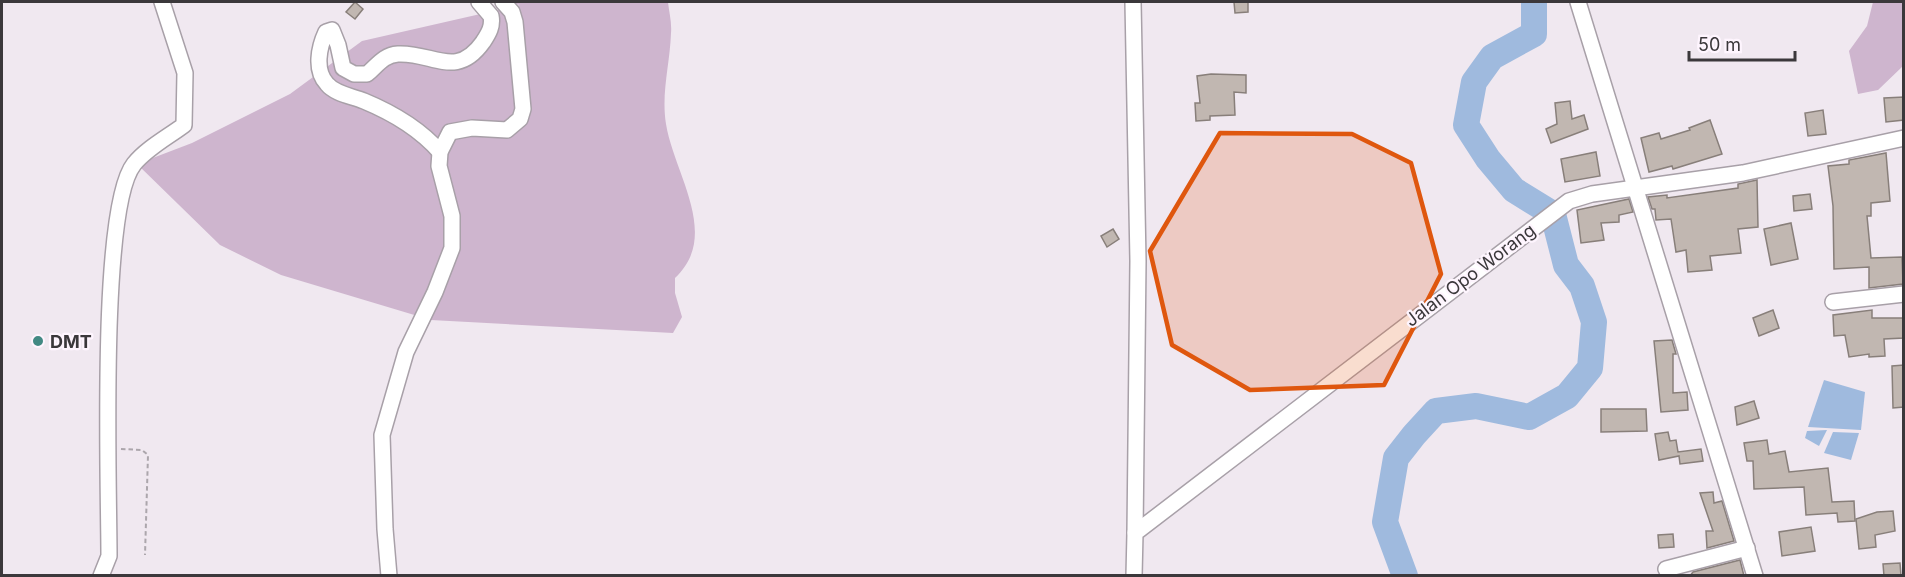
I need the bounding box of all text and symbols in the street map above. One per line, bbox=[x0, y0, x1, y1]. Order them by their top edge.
scale bar bbox=[1689, 24, 1796, 62]
text: 50 m bbox=[1698, 34, 1741, 55]
street label: Jalan Opo Worang bbox=[1401, 219, 1539, 331]
place label: DMT bbox=[50, 331, 92, 352]
marker: DMT bbox=[31, 334, 45, 348]

